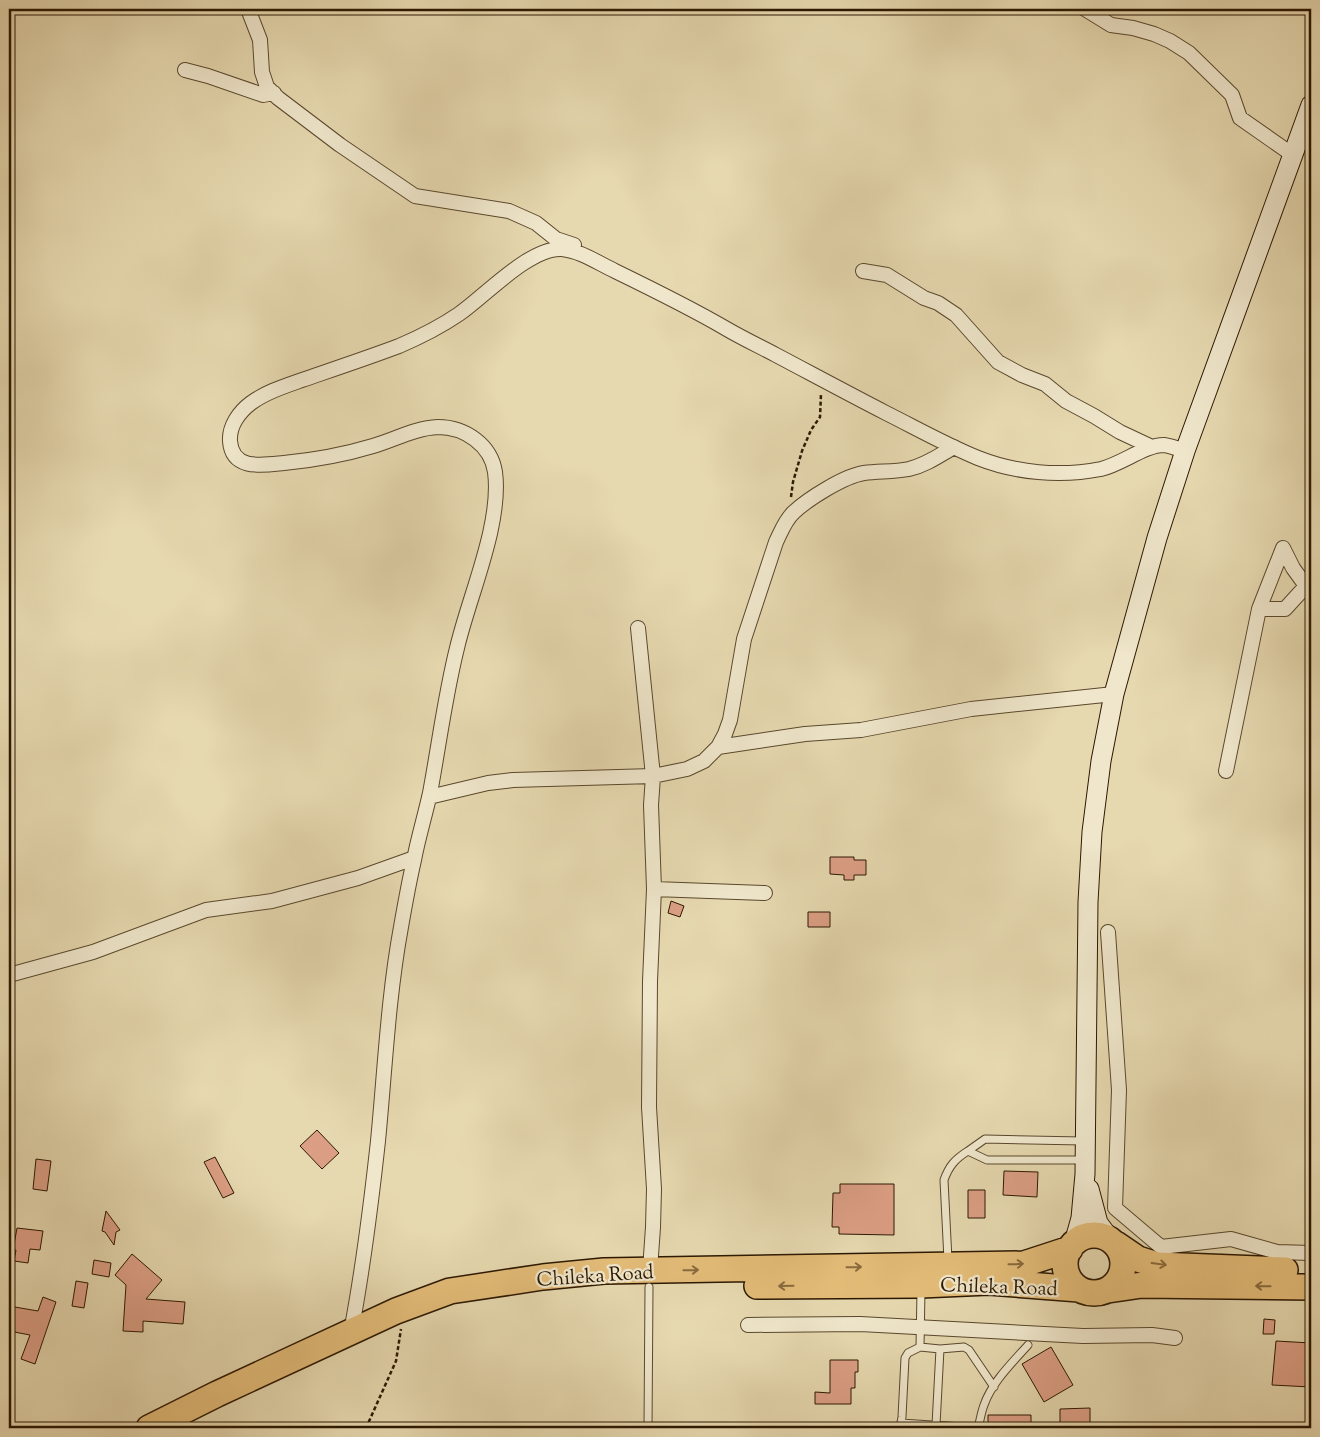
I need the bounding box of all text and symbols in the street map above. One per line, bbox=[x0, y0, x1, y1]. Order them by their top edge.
street label: Chileka Road bbox=[536, 1259, 655, 1296]
one-way arrow bbox=[1008, 1259, 1024, 1268]
one-way arrow bbox=[1151, 1259, 1167, 1269]
one-way arrow bbox=[845, 1262, 861, 1272]
one-way arrow bbox=[682, 1265, 699, 1275]
street label: Chileka Road bbox=[940, 1272, 1058, 1305]
one-way arrow bbox=[778, 1281, 794, 1291]
one-way arrow bbox=[1255, 1281, 1271, 1291]

